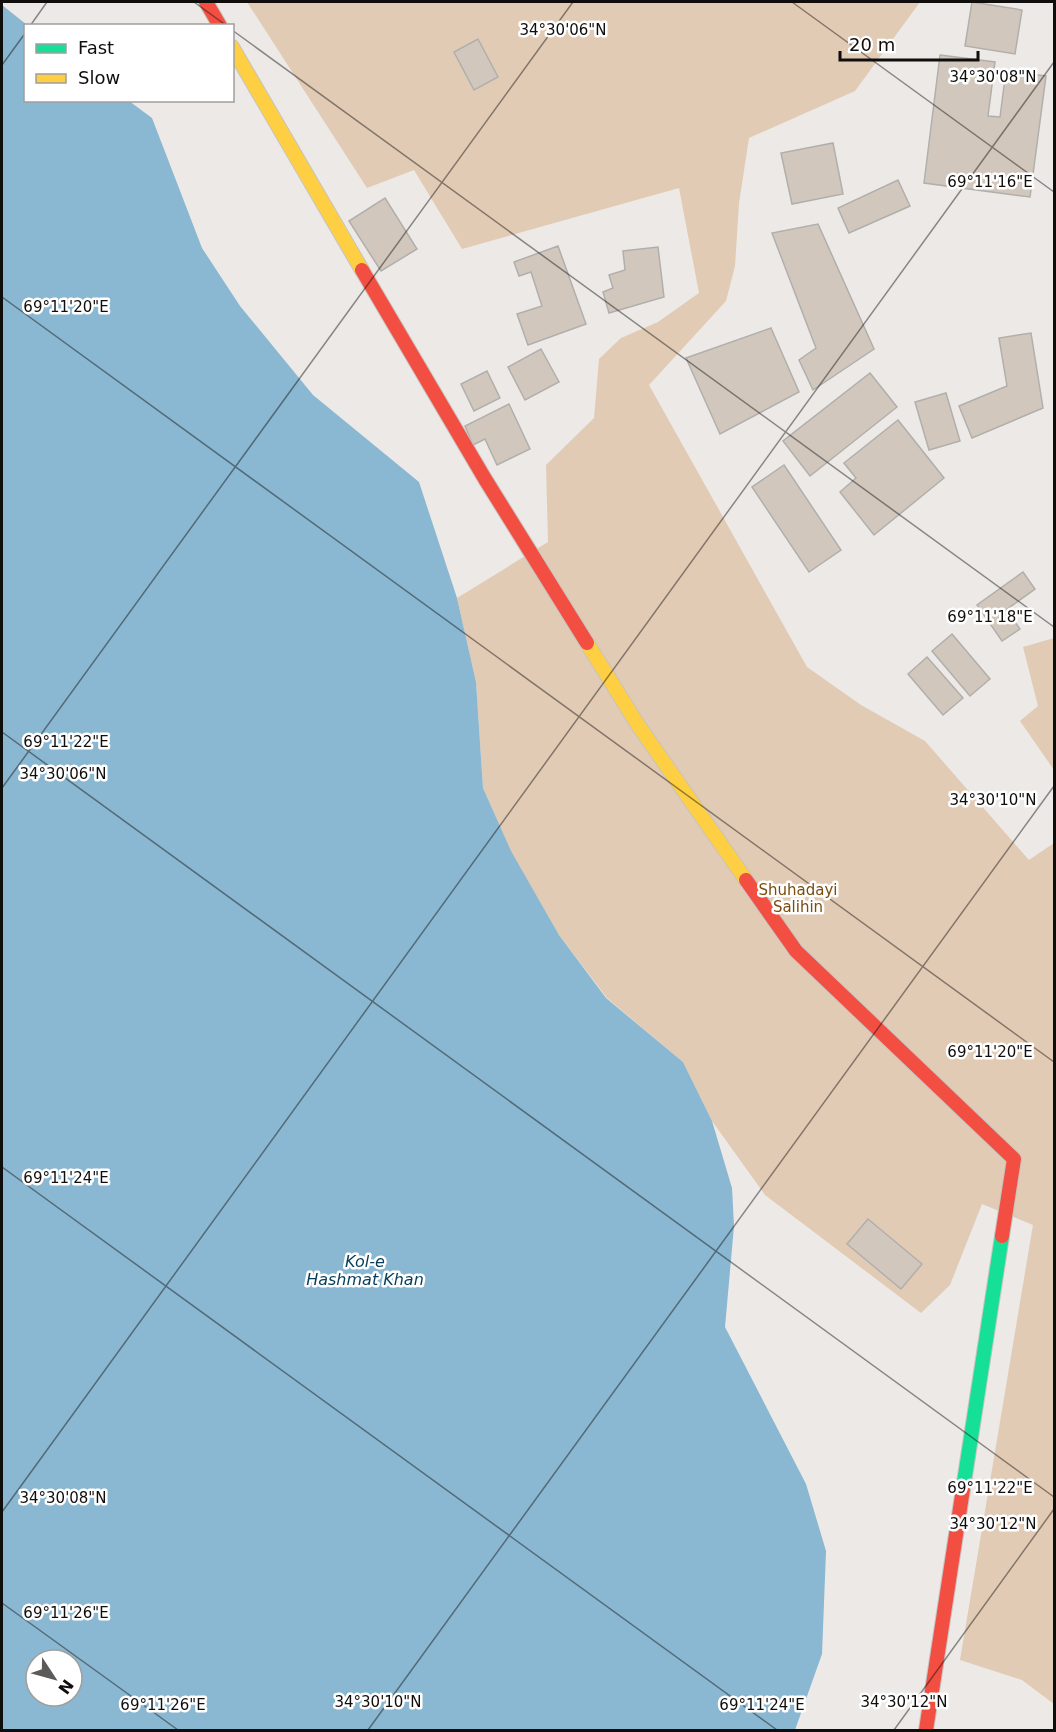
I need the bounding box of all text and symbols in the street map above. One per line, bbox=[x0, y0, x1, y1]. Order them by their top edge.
text: 34°30'06"N bbox=[519, 21, 607, 39]
legend bbox=[24, 24, 234, 102]
scale bar bbox=[840, 24, 978, 62]
text: 20 m bbox=[849, 34, 895, 55]
text: Fast bbox=[78, 37, 114, 58]
text: Slow bbox=[78, 67, 120, 88]
text: 34°30'08"N bbox=[949, 68, 1037, 86]
text: 69°11'16"E bbox=[947, 173, 1033, 191]
text: 69°11'20"E bbox=[23, 298, 109, 316]
text: 69°11'18"E bbox=[947, 608, 1033, 626]
text: 69°11'22"E bbox=[23, 733, 109, 751]
text: 34°30'06"N bbox=[19, 765, 107, 783]
text: 34°30'10"N bbox=[949, 791, 1037, 809]
park label: Shuhadayi Salihin bbox=[759, 881, 838, 916]
text: 69°11'20"E bbox=[947, 1043, 1033, 1061]
text: 69°11'24"E bbox=[23, 1169, 109, 1187]
water label: Kol-e Hashmat Khan bbox=[306, 1252, 424, 1289]
text: 69°11'22"E bbox=[947, 1479, 1033, 1497]
text: 34°30'08"N bbox=[19, 1489, 107, 1507]
text: 34°30'12"N bbox=[949, 1515, 1037, 1533]
text: 69°11'26"E bbox=[23, 1604, 109, 1622]
north arrow bbox=[24, 1648, 84, 1708]
text: N bbox=[54, 1676, 77, 1698]
text: 34°30'10"N bbox=[334, 1693, 422, 1711]
text: 34°30'12"N bbox=[860, 1693, 948, 1711]
text: 69°11'26"E bbox=[120, 1696, 206, 1714]
text: 69°11'24"E bbox=[719, 1696, 805, 1714]

